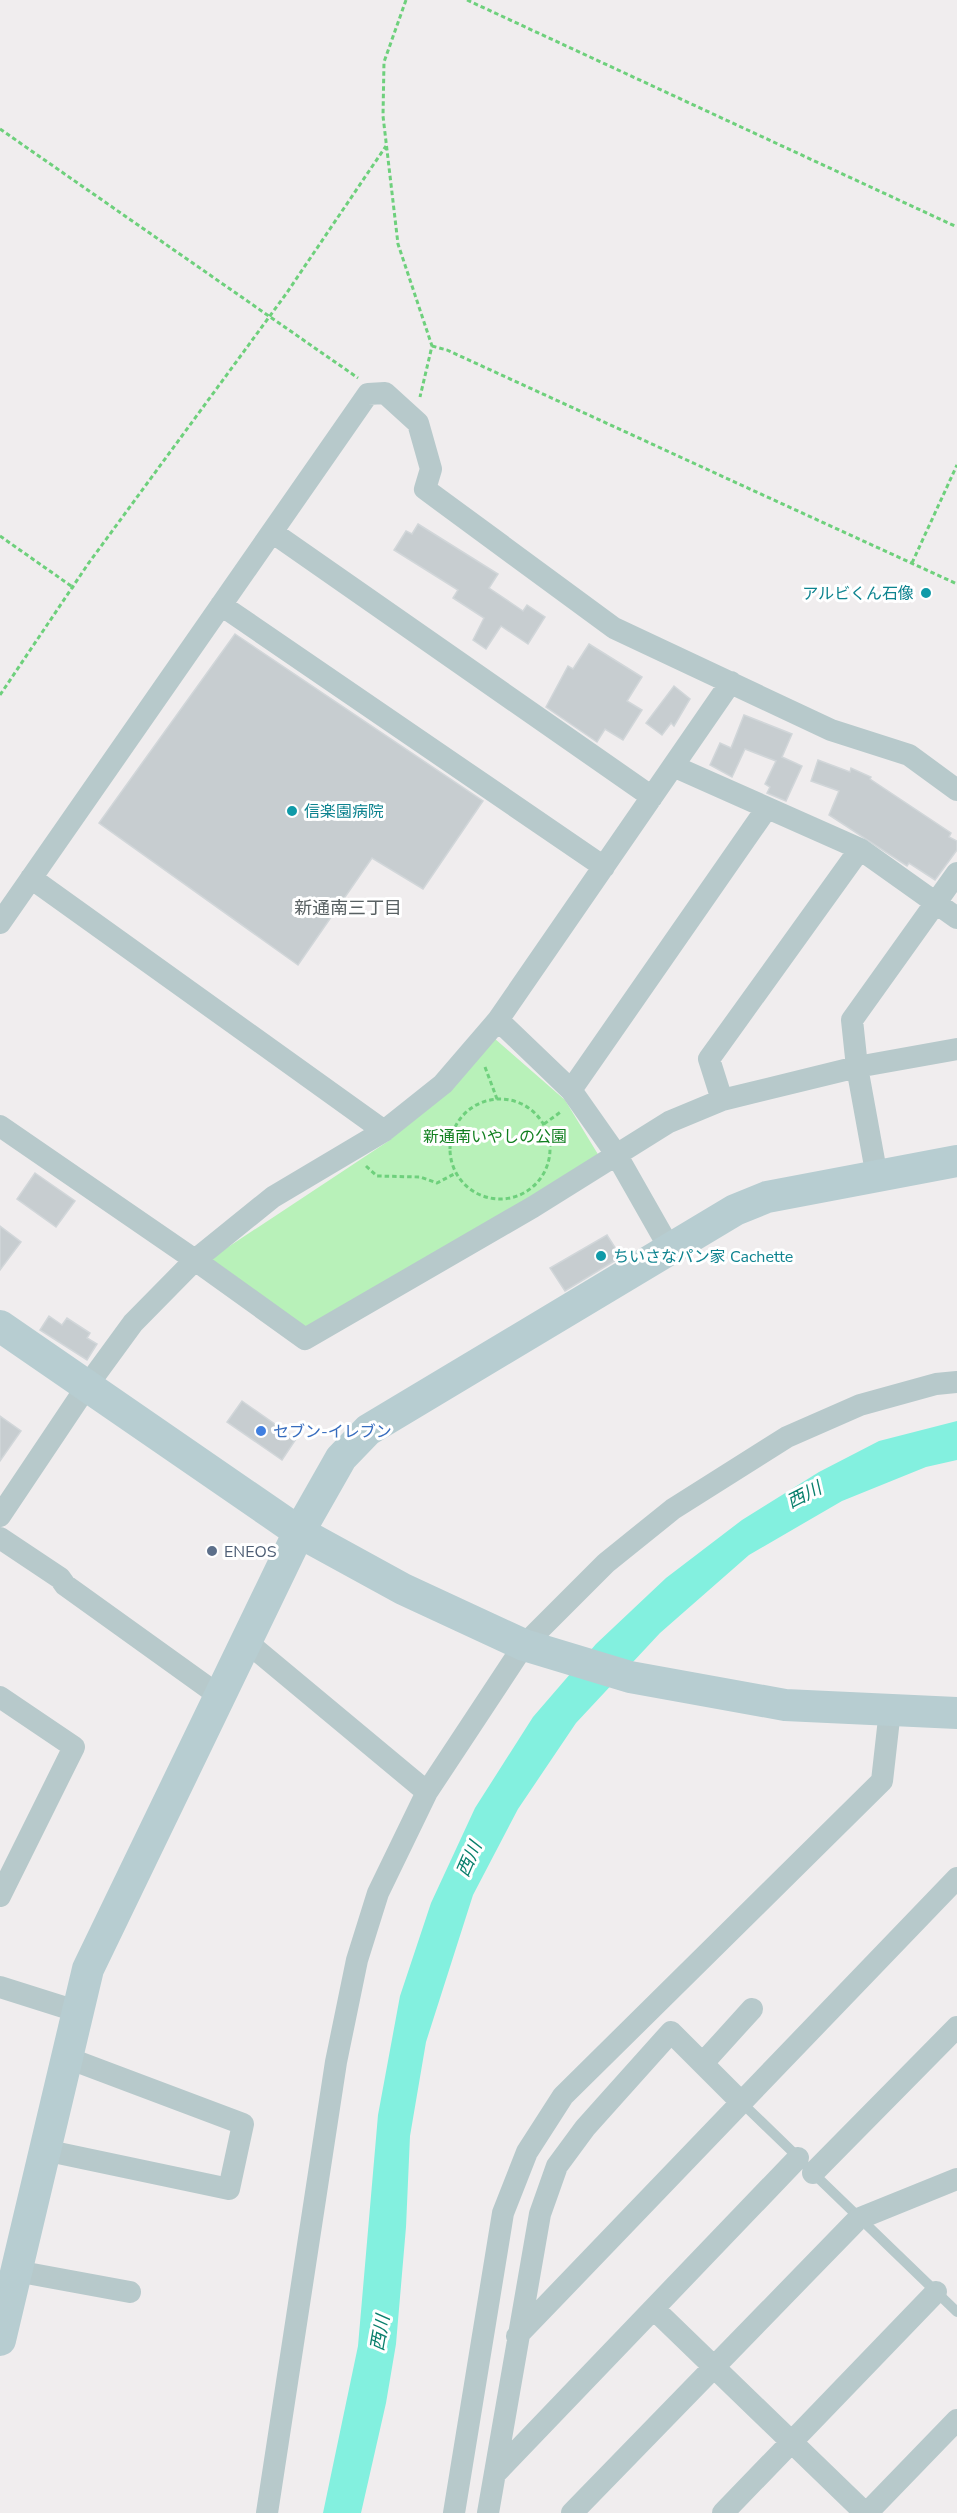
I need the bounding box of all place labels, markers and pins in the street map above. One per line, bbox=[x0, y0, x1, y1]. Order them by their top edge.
place label: アルビくん石像 bbox=[802, 583, 914, 605]
marker: アルビくん石像 bbox=[919, 586, 933, 600]
place label: 信楽園病院 bbox=[304, 801, 384, 823]
marker: 信楽園病院 bbox=[285, 804, 299, 818]
place label: ちいさなパン家 Cachette bbox=[613, 1246, 793, 1268]
marker: ちいさなパン家 Cachette bbox=[594, 1249, 608, 1263]
place label: セブン-イレブン bbox=[273, 1421, 392, 1443]
marker: セブン-イレブン bbox=[254, 1424, 268, 1438]
place label: ENEOS bbox=[224, 1541, 277, 1563]
marker: ENEOS bbox=[205, 1544, 219, 1558]

